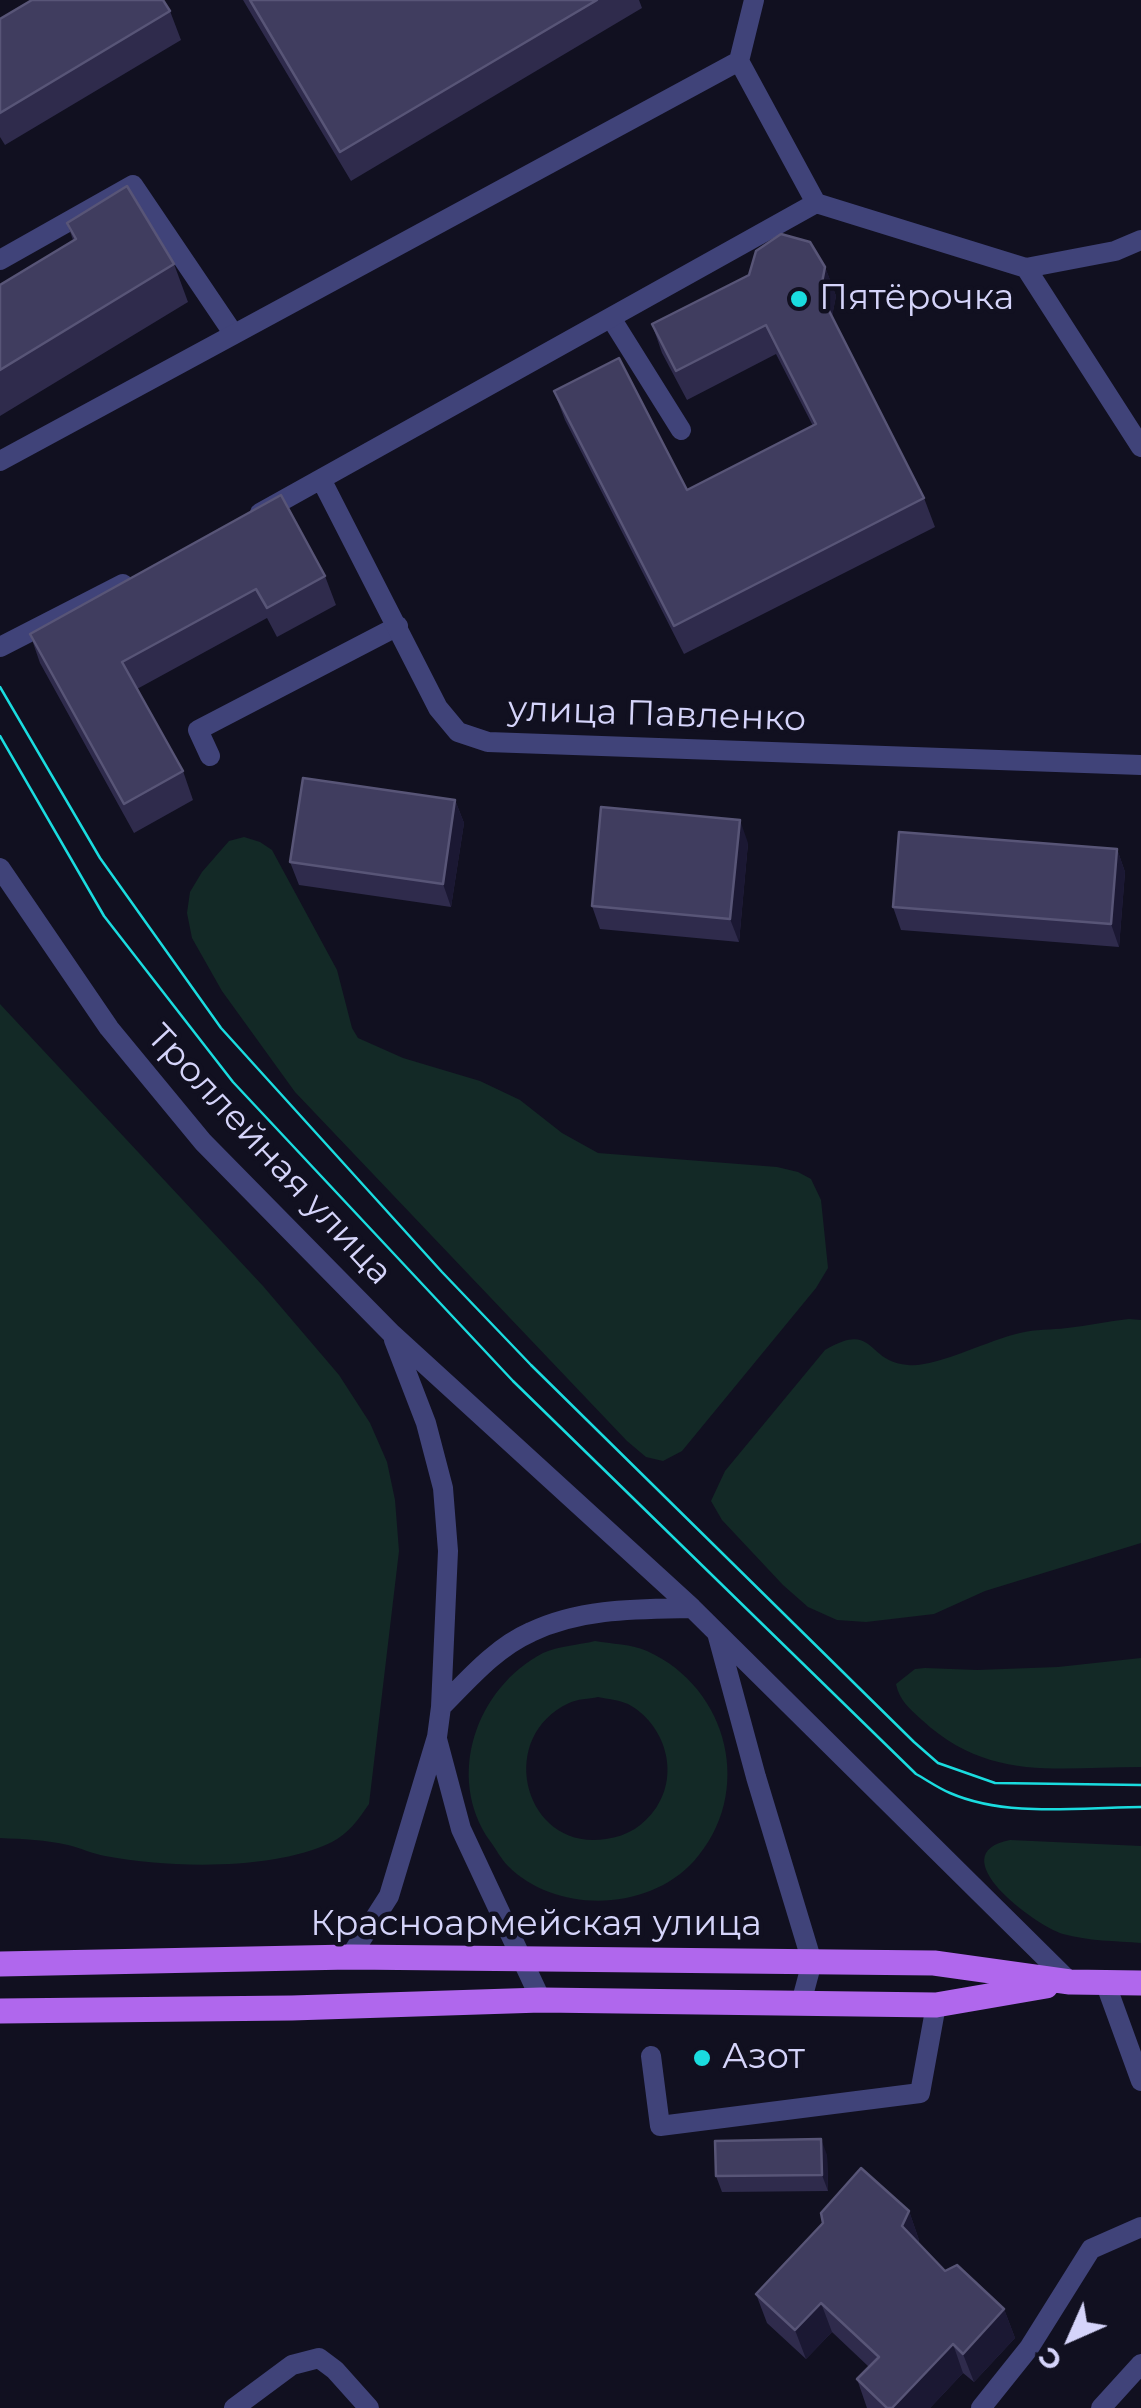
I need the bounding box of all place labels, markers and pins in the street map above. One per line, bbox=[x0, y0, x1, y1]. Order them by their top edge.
place label: Пятёрочка bbox=[819, 278, 1014, 320]
marker: Пятёрочка bbox=[788, 288, 810, 310]
place label: Азот bbox=[722, 2037, 805, 2079]
marker: Азот bbox=[691, 2047, 713, 2069]

